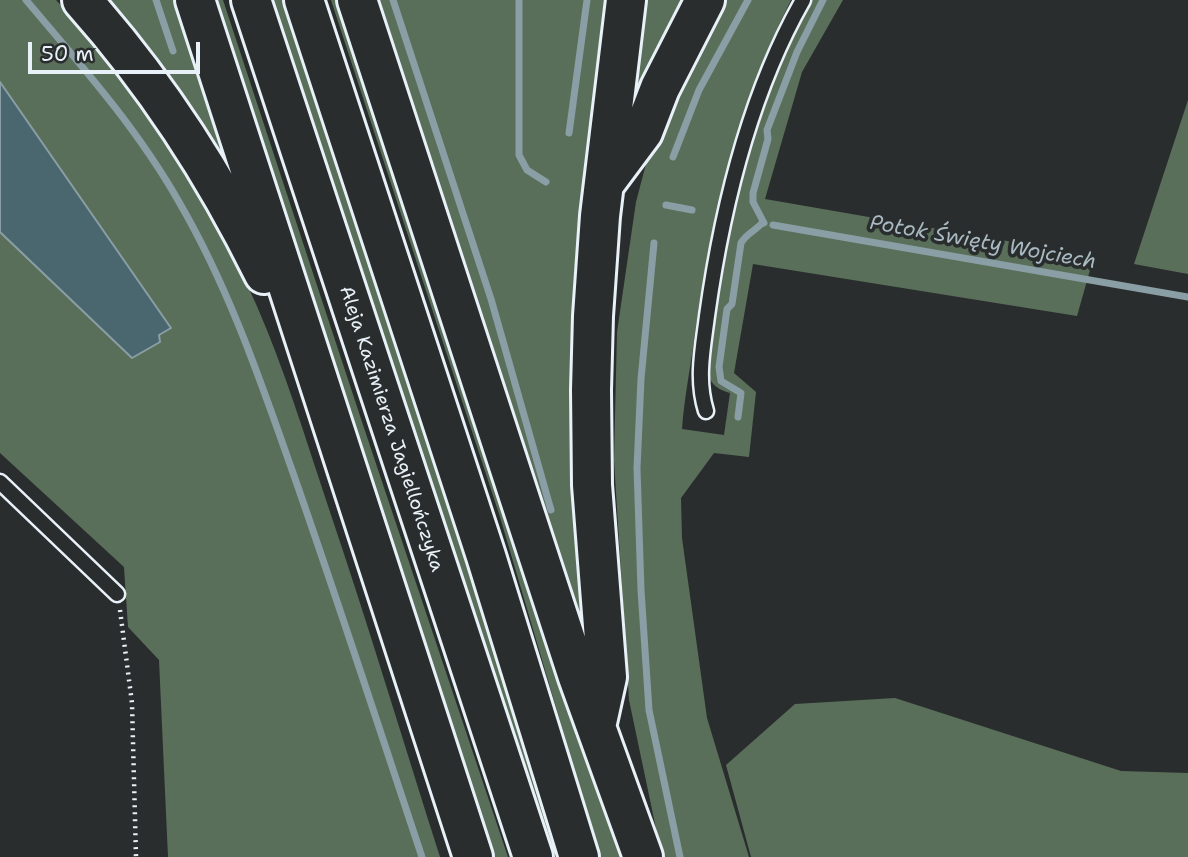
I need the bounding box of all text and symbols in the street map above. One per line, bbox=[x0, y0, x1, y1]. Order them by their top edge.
scale bar bbox=[32, 28, 203, 72]
text: 50 m bbox=[41, 40, 94, 68]
water label: Potok Święty Wojciech bbox=[868, 211, 1098, 275]
street label: Aleja Kazimierza Jagiellończyka bbox=[334, 283, 448, 575]

